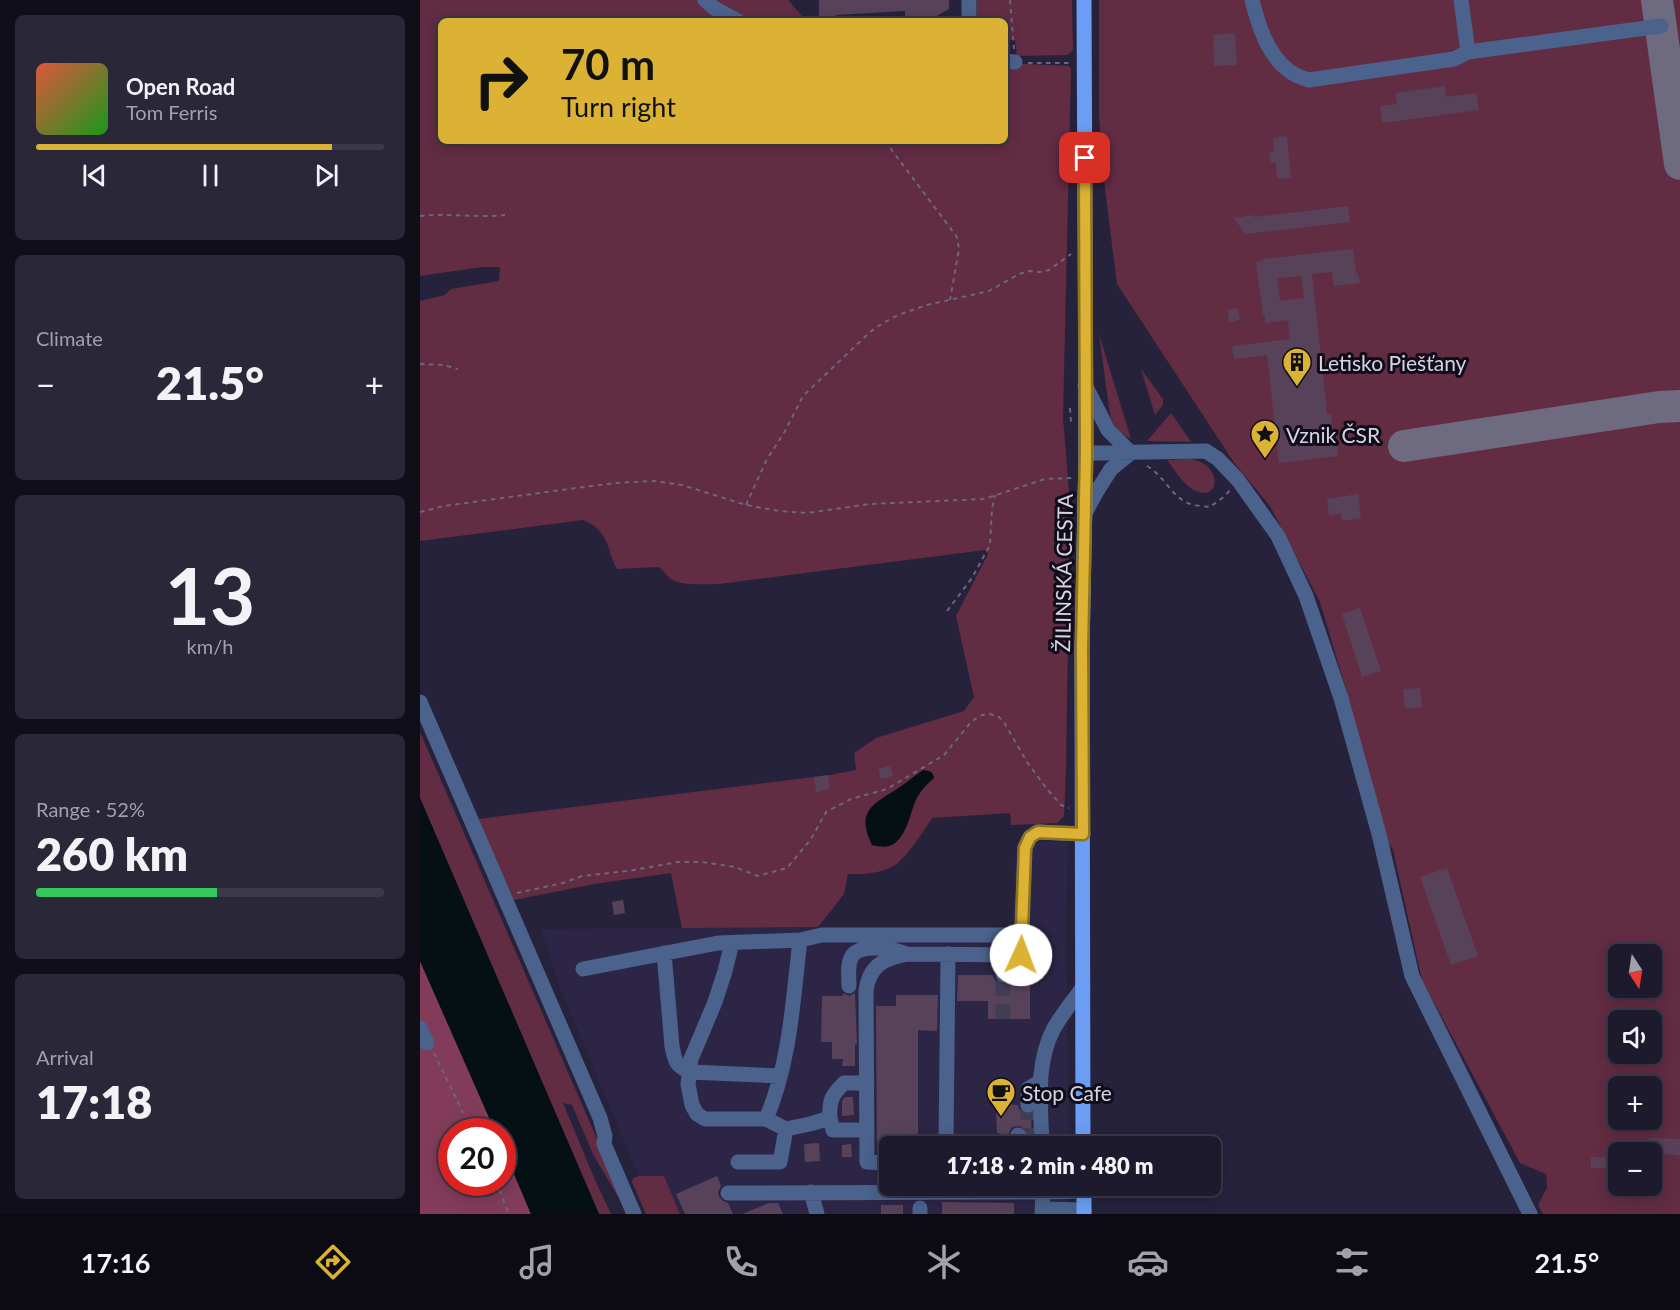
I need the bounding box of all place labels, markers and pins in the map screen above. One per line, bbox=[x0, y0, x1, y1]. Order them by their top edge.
pin bbox=[1059, 132, 1110, 183]
building icon: Letisko Piešťany bbox=[1281, 346, 1313, 388]
place label: Letisko Piešťany bbox=[1318, 350, 1467, 375]
place icon: Vznik ČSR bbox=[1249, 418, 1281, 460]
place label: Vznik ČSR bbox=[1286, 422, 1381, 447]
cafe icon: Stop Cafe bbox=[985, 1076, 1017, 1118]
place label: Stop Cafe bbox=[1022, 1080, 1112, 1105]

